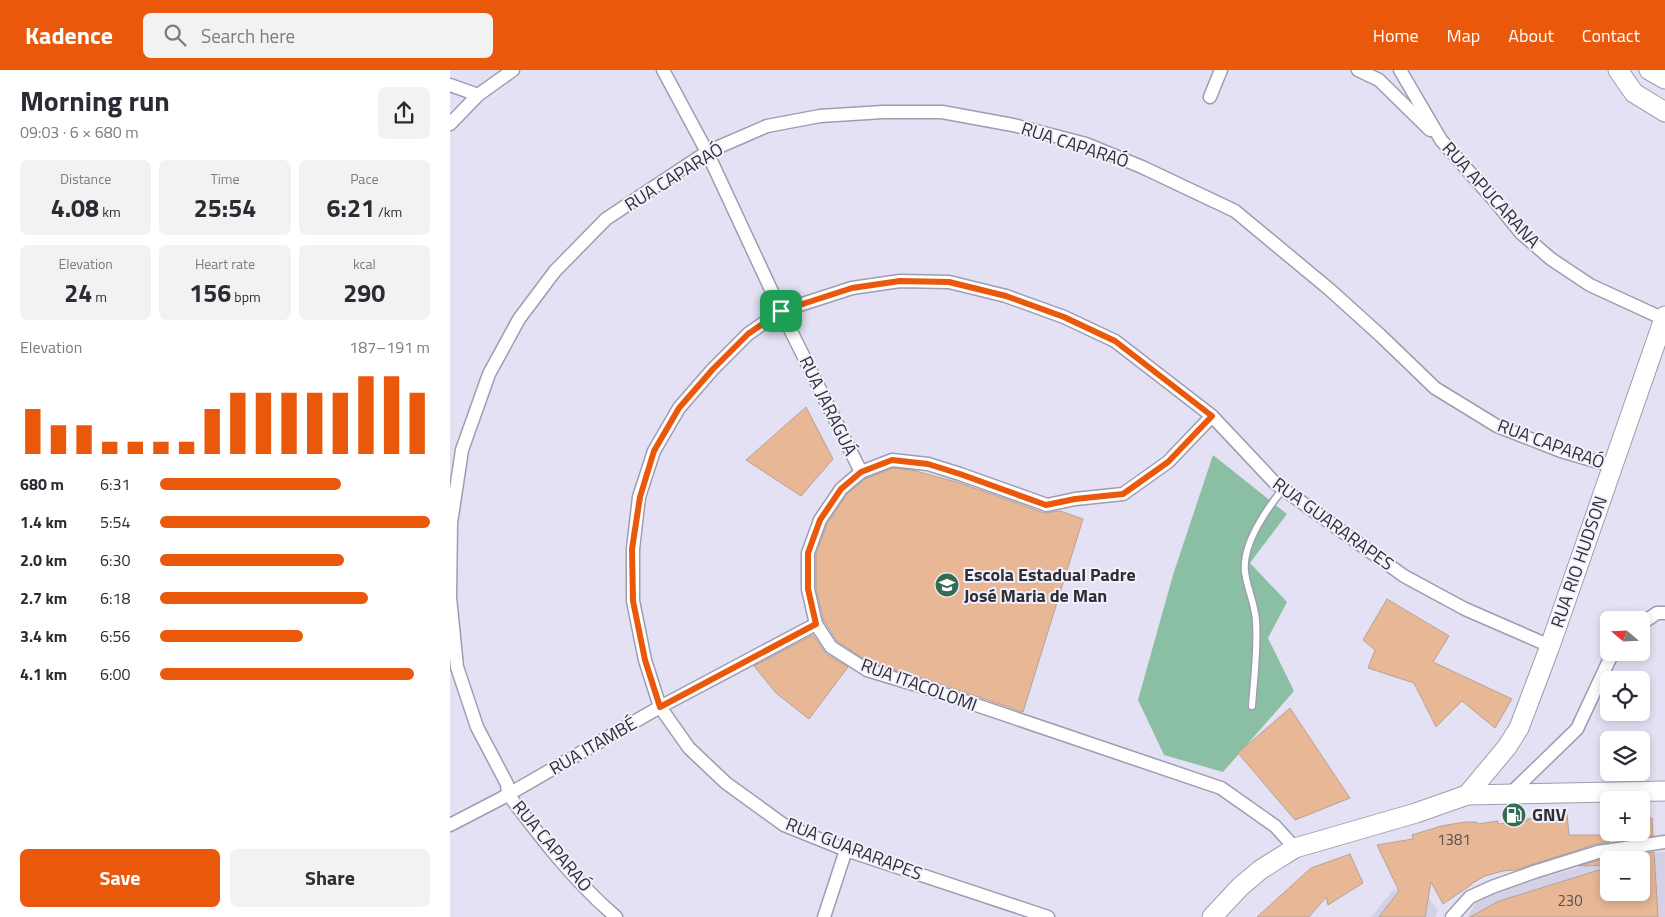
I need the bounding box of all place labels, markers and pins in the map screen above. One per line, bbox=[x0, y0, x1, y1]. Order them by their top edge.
pin bbox=[760, 290, 802, 332]
place label: Escola Estadual Padre José Maria de Man bbox=[964, 561, 1136, 609]
school or university icon: Escola Estadual Padre José Maria de Man bbox=[934, 572, 960, 598]
place label: GNV bbox=[1532, 801, 1566, 828]
fuel station icon: GNV bbox=[1501, 802, 1527, 828]

